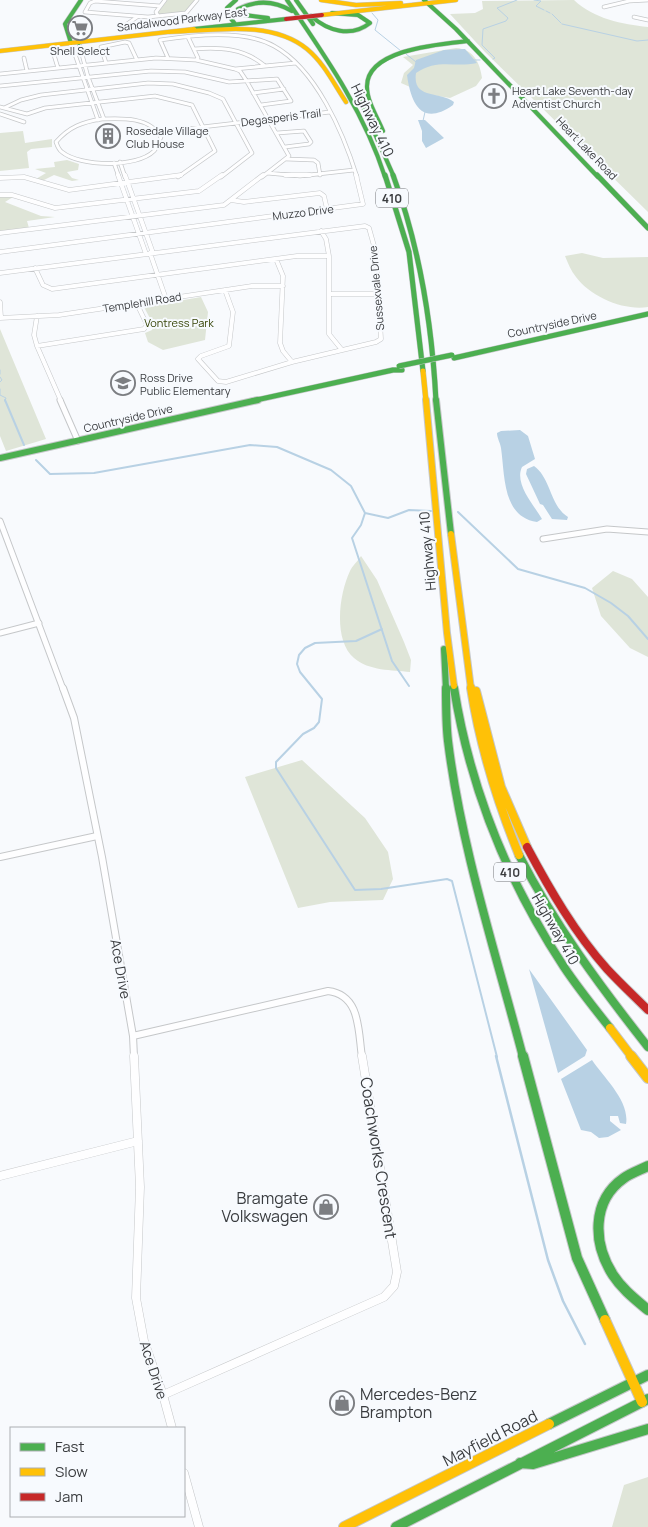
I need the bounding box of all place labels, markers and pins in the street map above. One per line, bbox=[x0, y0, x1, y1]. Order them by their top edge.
supermarket icon: Shell Select bbox=[67, 15, 93, 41]
place label: Shell Select bbox=[50, 43, 110, 58]
church icon: Heart Lake Seventh-day Adventist Church bbox=[481, 83, 507, 109]
place label: Heart Lake Seventh-day Adventist Church bbox=[512, 83, 633, 111]
building icon: Rosedale Village Club House bbox=[95, 123, 121, 149]
place label: Rosedale Village Club House bbox=[126, 123, 209, 151]
school or university icon: Ross Drive Public Elementary bbox=[110, 370, 136, 396]
place label: Ross Drive Public Elementary bbox=[140, 370, 231, 398]
place label: Bramgate Volkswagen bbox=[221, 1187, 308, 1227]
shop icon: Bramgate Volkswagen bbox=[313, 1194, 339, 1220]
place label: Mercedes-Benz Brampton bbox=[360, 1383, 477, 1423]
shop icon: Mercedes-Benz Brampton bbox=[329, 1390, 355, 1416]

